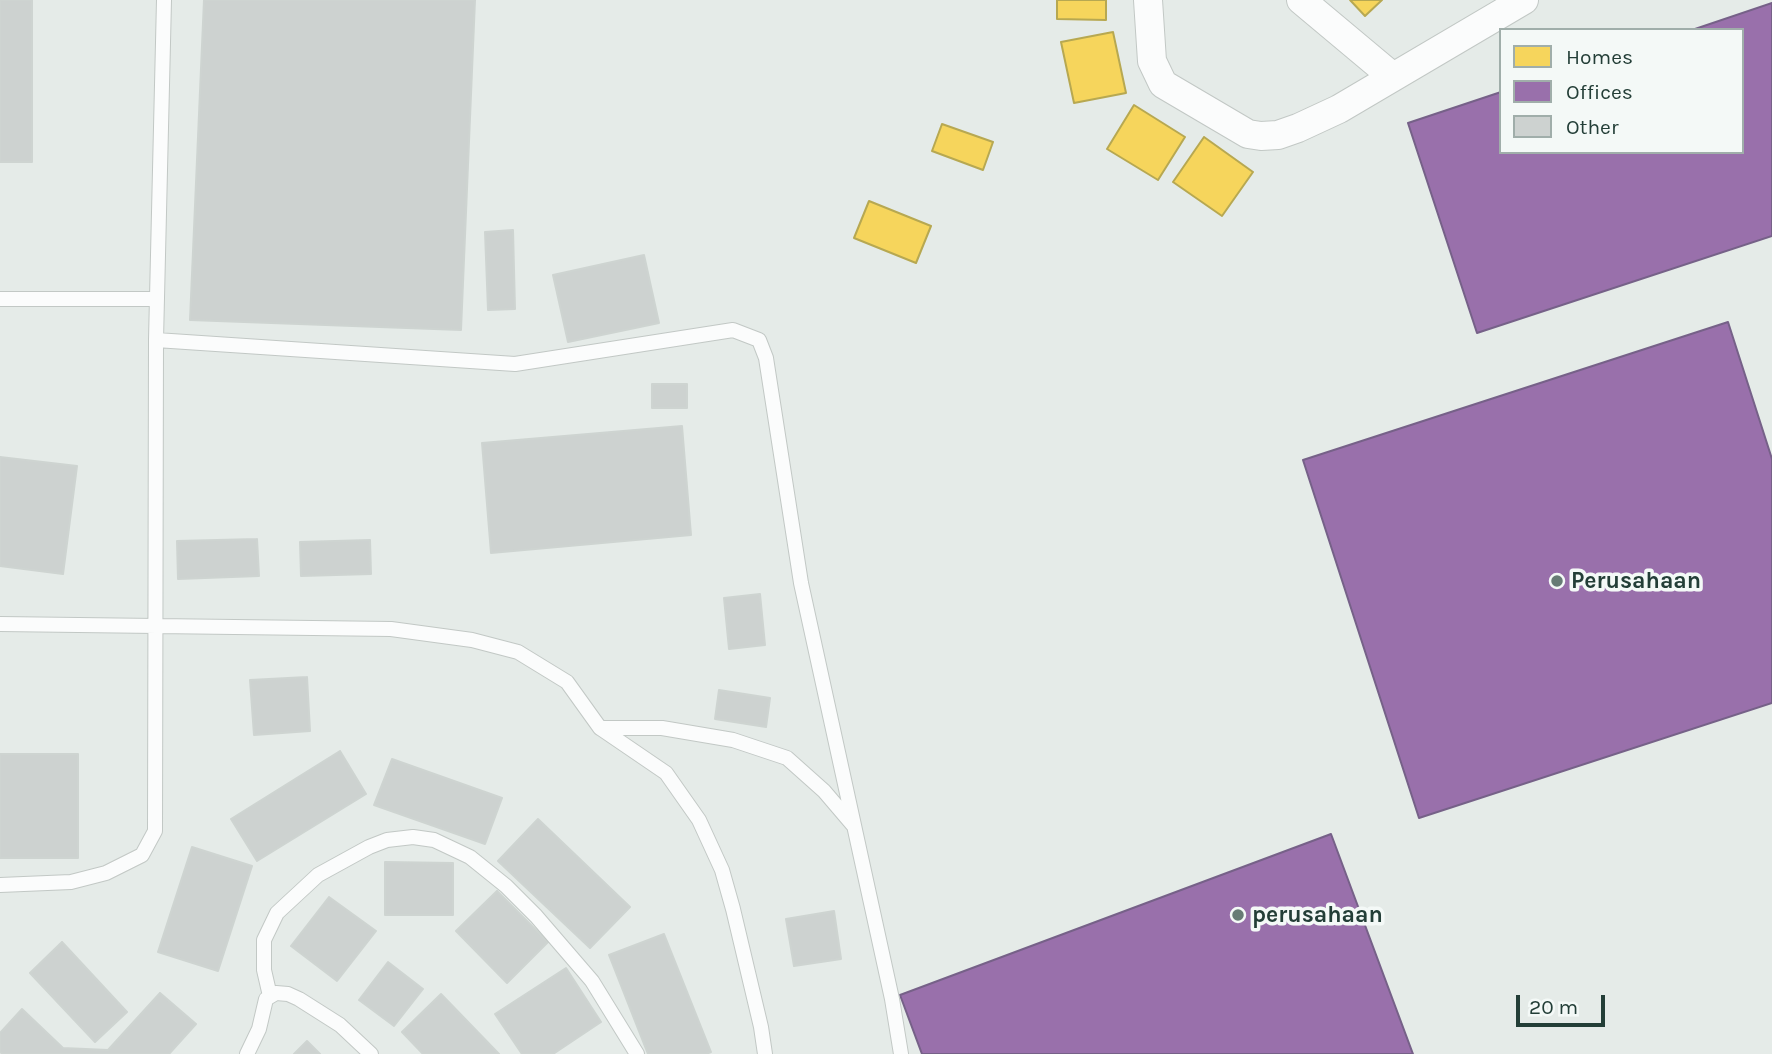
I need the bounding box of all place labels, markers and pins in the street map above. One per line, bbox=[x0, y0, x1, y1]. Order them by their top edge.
place label: Perusahaan bbox=[1571, 567, 1701, 595]
marker: Perusahaan bbox=[1549, 573, 1565, 589]
place label: perusahaan bbox=[1252, 901, 1383, 929]
marker: perusahaan bbox=[1230, 907, 1246, 923]

